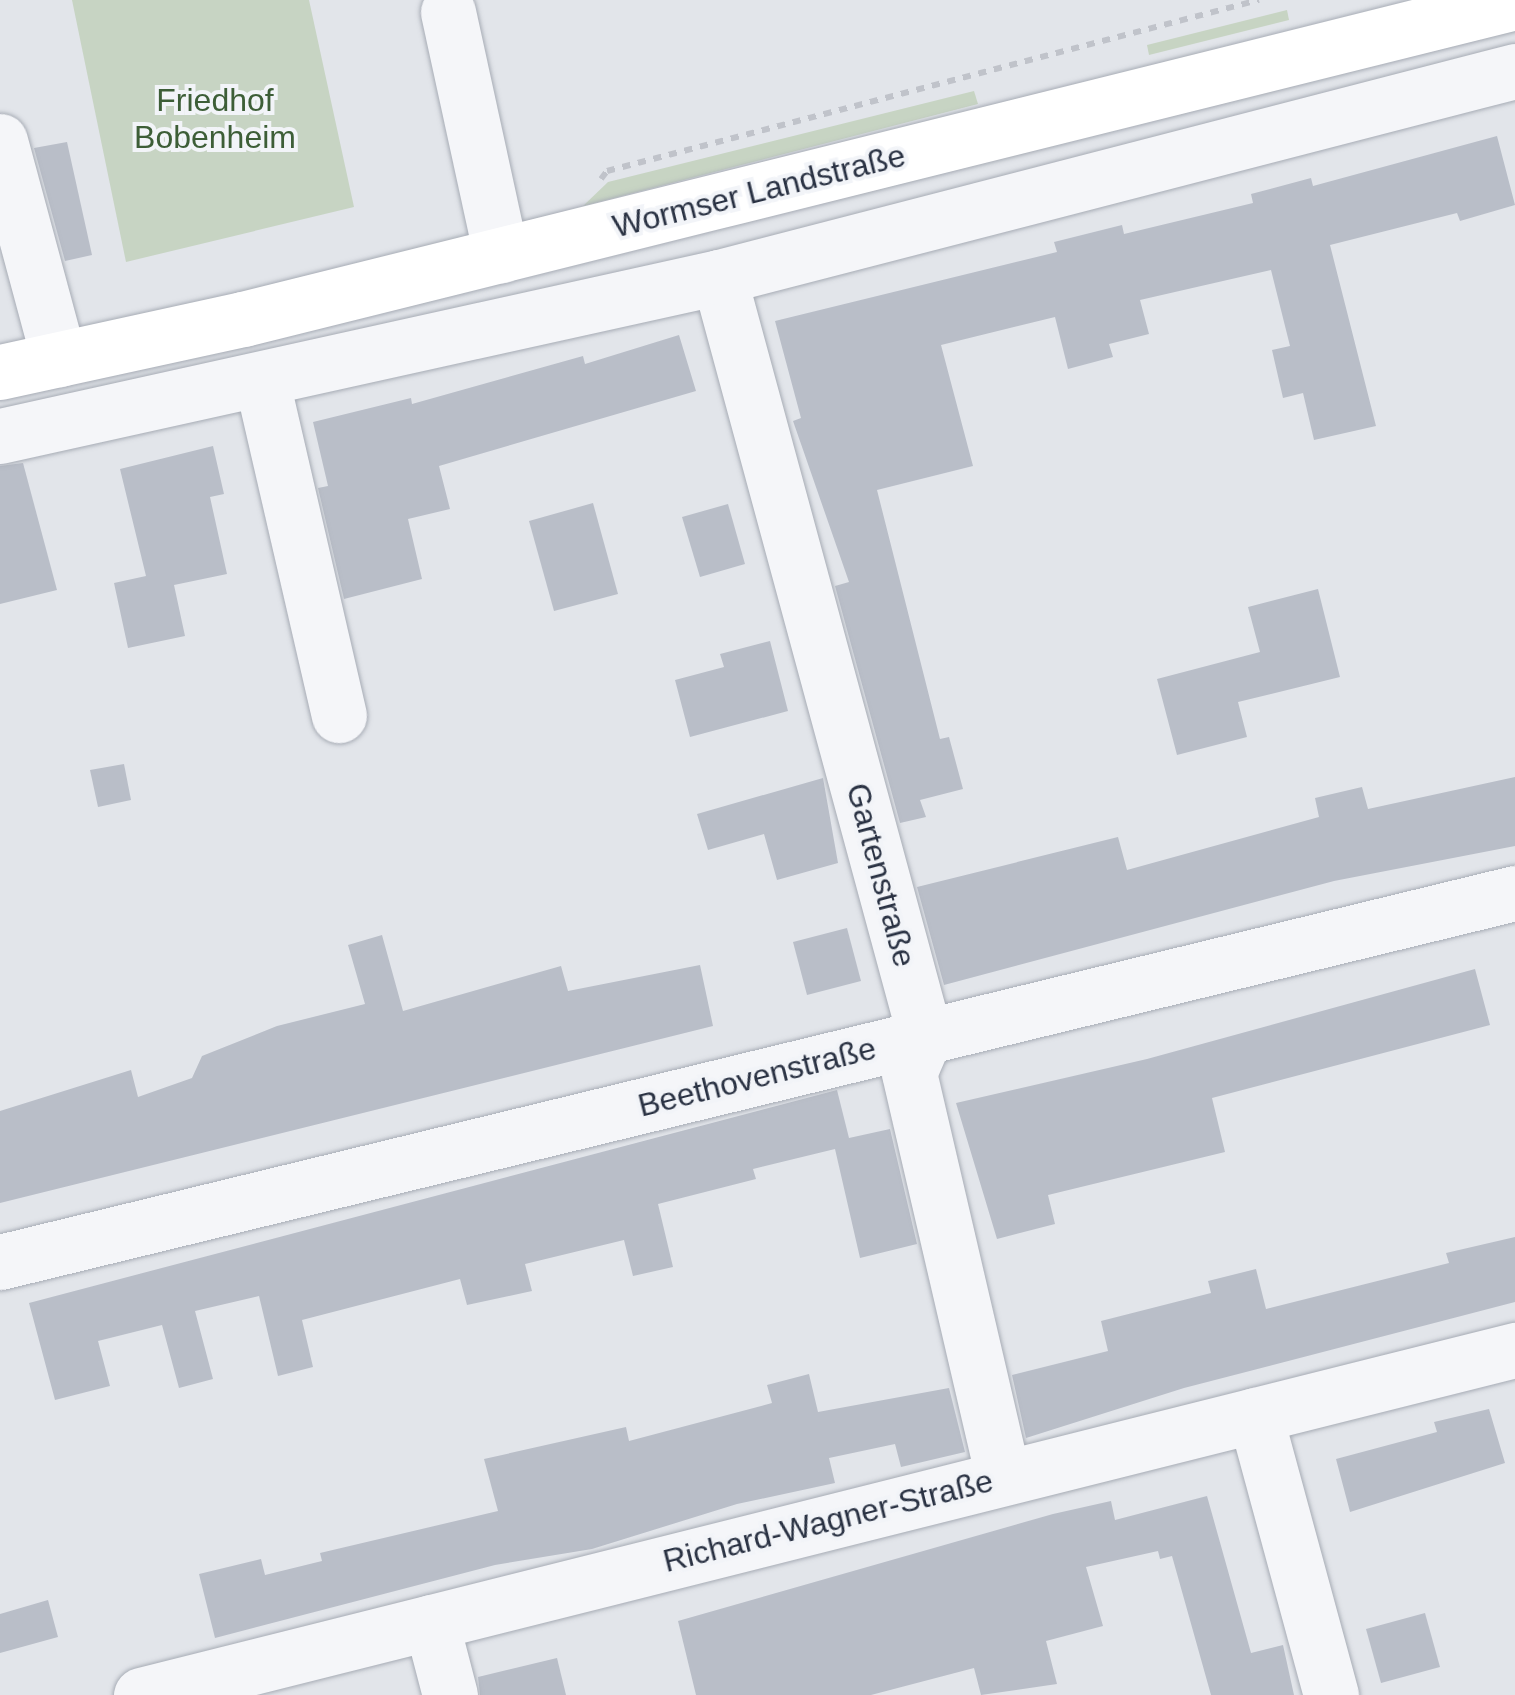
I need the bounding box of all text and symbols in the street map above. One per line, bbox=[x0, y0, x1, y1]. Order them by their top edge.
park label: Friedhof Bobenheim bbox=[134, 82, 296, 157]
street label: Wormser Landstraße bbox=[609, 136, 909, 246]
street label: Gartenstraße bbox=[838, 779, 924, 971]
street label: Beethovenstraße bbox=[634, 1029, 880, 1125]
street label: Richard-Wagner-Straße bbox=[659, 1461, 997, 1581]

